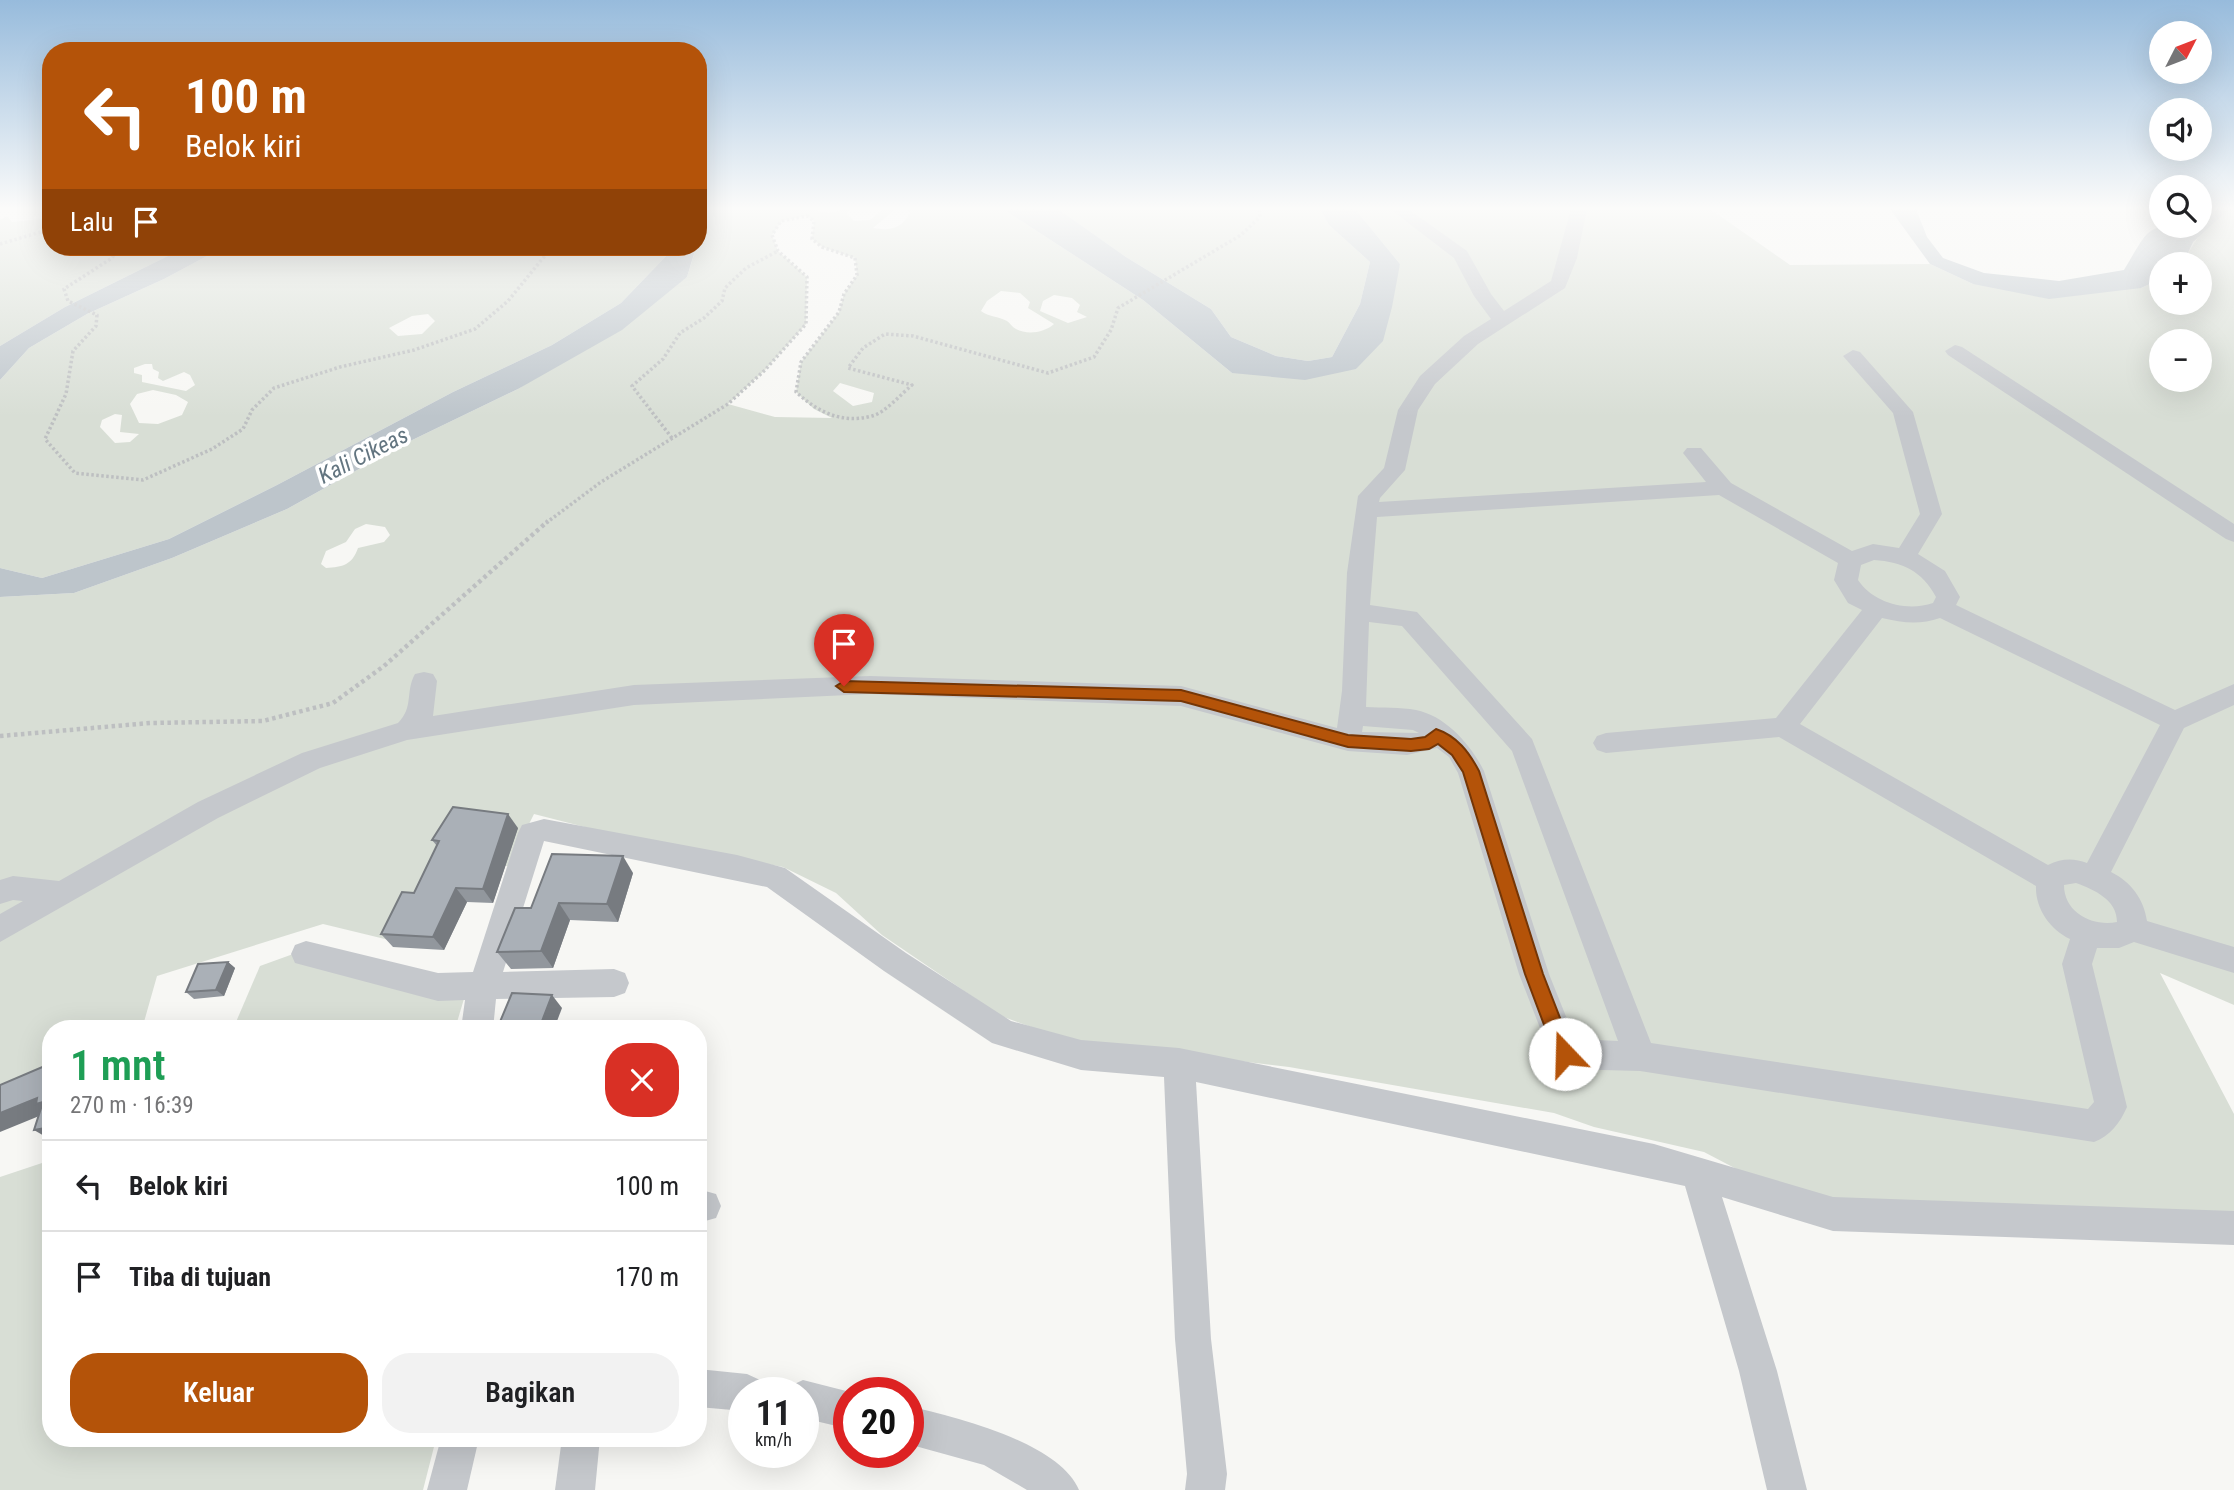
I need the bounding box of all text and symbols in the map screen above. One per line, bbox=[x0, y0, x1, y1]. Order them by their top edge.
north arrow bbox=[2149, 21, 2212, 84]
map controls bbox=[2149, 21, 2212, 392]
text: 100 m bbox=[185, 68, 307, 125]
icon: left bbox=[70, 70, 161, 161]
button: sound bbox=[2149, 98, 2212, 161]
text: Belok kiri bbox=[185, 127, 302, 165]
button: search bbox=[2149, 175, 2212, 238]
icon: arrive bbox=[127, 203, 165, 241]
text: Lalu bbox=[70, 207, 113, 237]
button: + bbox=[2149, 252, 2212, 315]
button: − bbox=[2149, 329, 2212, 392]
water label: Kali Cikeas bbox=[314, 421, 413, 490]
pin bbox=[814, 614, 874, 686]
icon: arrive bbox=[825, 625, 863, 663]
position arrow bbox=[1528, 1017, 1602, 1091]
text: 1 mnt bbox=[70, 1041, 165, 1090]
button: close bbox=[605, 1043, 679, 1117]
text: 270 m · 16:39 bbox=[70, 1092, 194, 1119]
icon: left bbox=[70, 1167, 108, 1205]
text: Belok kiri bbox=[129, 1171, 228, 1201]
text: 100 m bbox=[615, 1171, 679, 1201]
icon: arrive bbox=[70, 1258, 108, 1296]
text: Tiba di tujuan bbox=[129, 1262, 271, 1292]
text: 170 m bbox=[615, 1262, 679, 1292]
button: Keluar bbox=[70, 1353, 368, 1433]
button: Bagikan bbox=[382, 1353, 679, 1433]
speed limit sign: 20 bbox=[833, 1377, 924, 1468]
text: 11 bbox=[756, 1393, 791, 1434]
text: km/h bbox=[755, 1429, 792, 1450]

